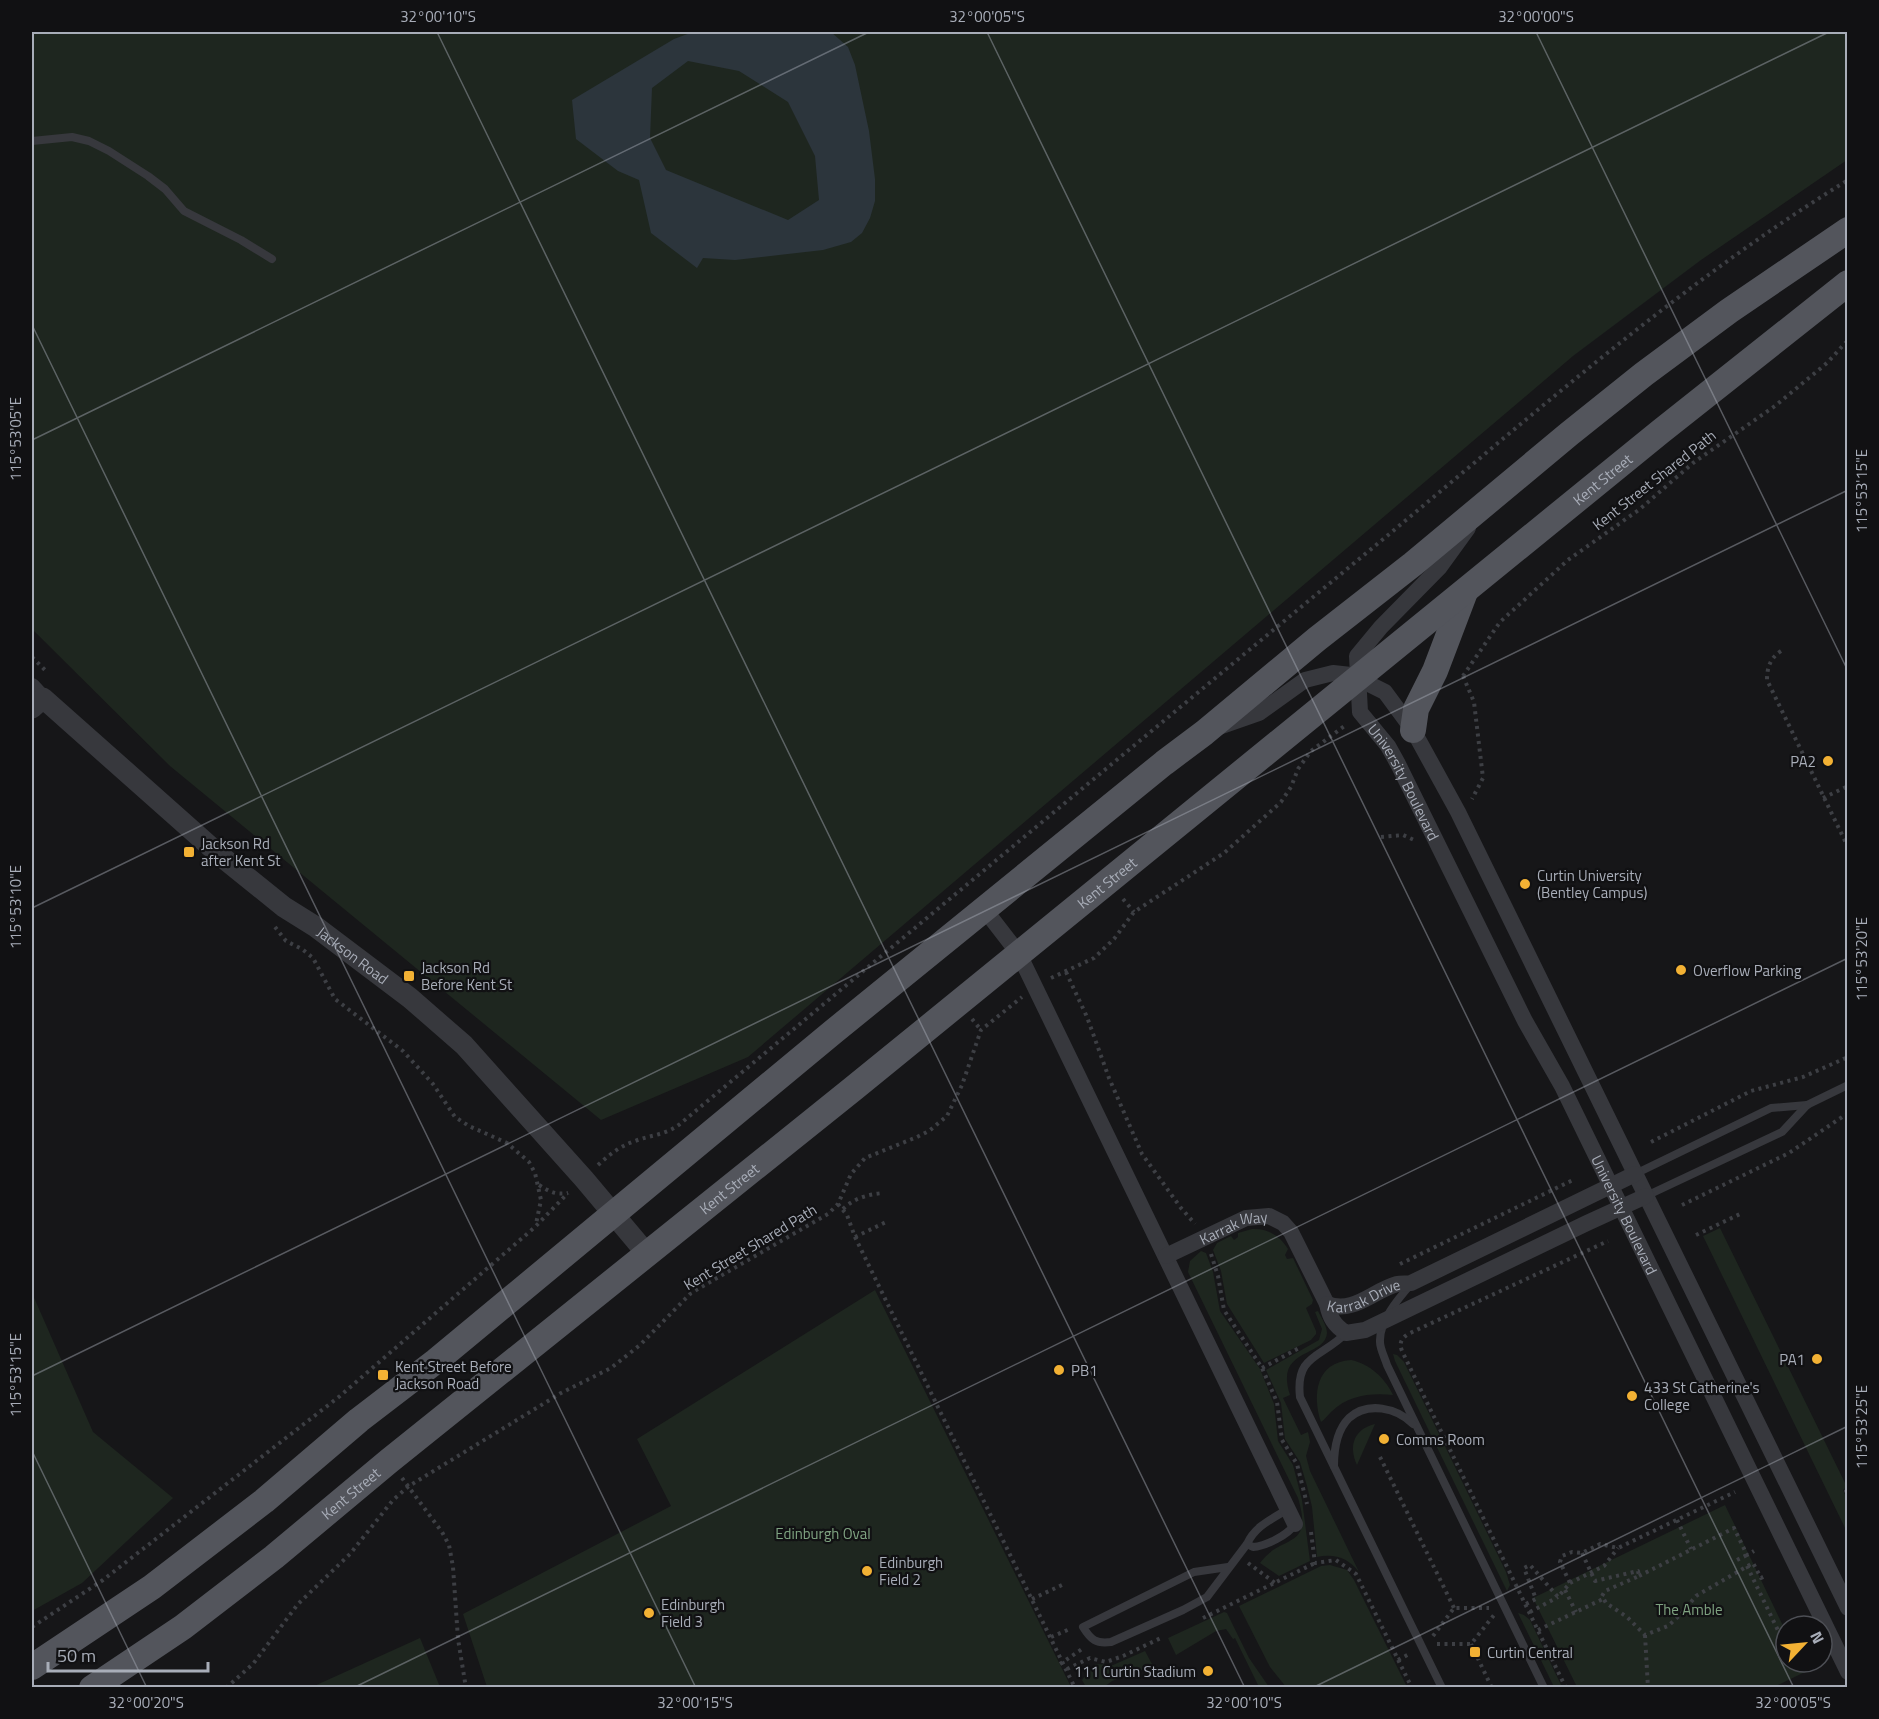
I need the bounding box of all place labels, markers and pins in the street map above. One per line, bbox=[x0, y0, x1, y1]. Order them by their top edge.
place label: PA2 bbox=[1790, 750, 1816, 773]
marker: PA2 bbox=[1821, 754, 1835, 768]
place label: Jackson Rd after Kent St bbox=[201, 832, 281, 872]
marker: Jackson Rd after Kent St bbox=[182, 845, 196, 859]
place label: Curtin University (Bentley Campus) bbox=[1537, 864, 1647, 904]
marker: Curtin University (Bentley Campus) bbox=[1518, 877, 1532, 891]
place label: Jackson Rd Before Kent St bbox=[421, 956, 513, 996]
place label: Overflow Parking bbox=[1693, 959, 1802, 982]
marker: Overflow Parking bbox=[1674, 963, 1688, 977]
marker: Jackson Rd Before Kent St bbox=[402, 969, 416, 983]
place label: PA1 bbox=[1779, 1348, 1805, 1371]
marker: PA1 bbox=[1810, 1352, 1824, 1366]
place label: Kent Street Before Jackson Road bbox=[395, 1355, 512, 1395]
place label: PB1 bbox=[1071, 1359, 1098, 1382]
marker: PB1 bbox=[1052, 1363, 1066, 1377]
marker: Kent Street Before Jackson Road bbox=[376, 1368, 390, 1382]
place label: 433 St Catherine's College bbox=[1644, 1376, 1760, 1416]
marker: 433 St Catherine's College bbox=[1625, 1389, 1639, 1403]
place label: Comms Room bbox=[1396, 1428, 1485, 1451]
marker: Comms Room bbox=[1377, 1432, 1391, 1446]
place label: Edinburgh Field 2 bbox=[879, 1551, 943, 1591]
marker: Edinburgh Field 2 bbox=[860, 1564, 874, 1578]
place label: Edinburgh Field 3 bbox=[661, 1593, 725, 1633]
marker: Edinburgh Field 3 bbox=[642, 1606, 656, 1620]
place label: Curtin Central bbox=[1487, 1641, 1573, 1664]
marker: Curtin Central bbox=[1468, 1645, 1482, 1659]
place label: 111 Curtin Stadium bbox=[1074, 1660, 1196, 1683]
marker: 111 Curtin Stadium bbox=[1201, 1664, 1215, 1678]

